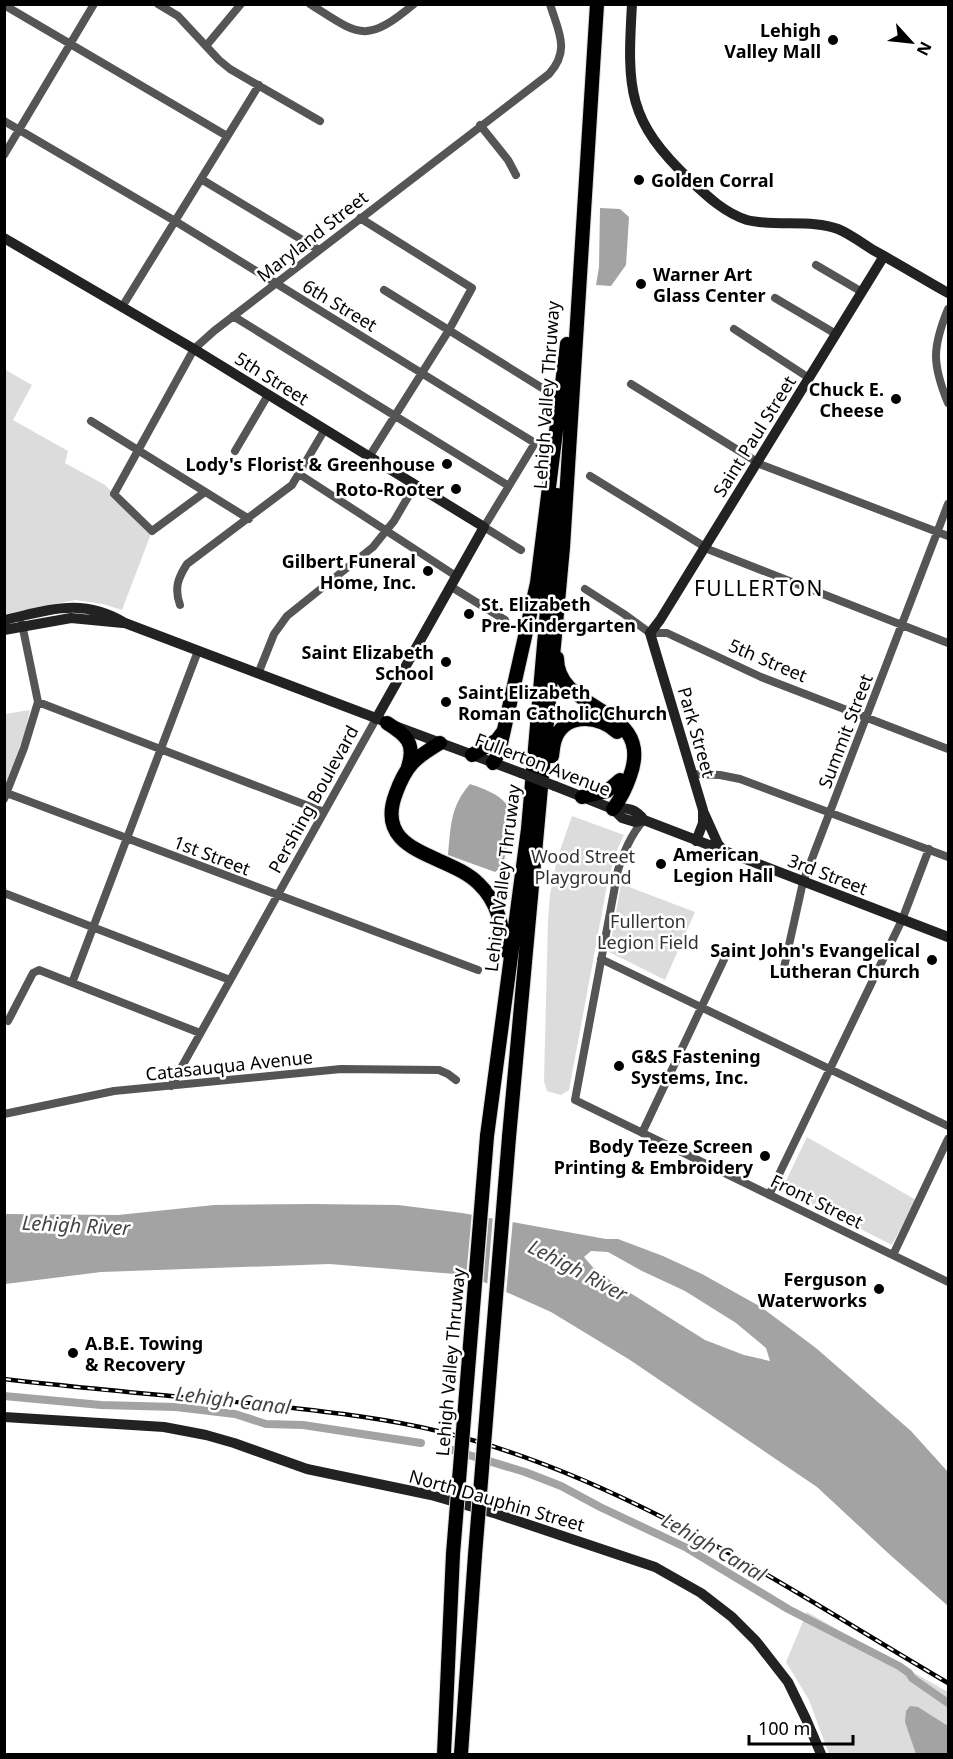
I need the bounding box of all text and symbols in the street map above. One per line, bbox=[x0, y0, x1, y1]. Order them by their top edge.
north arrow bbox=[881, 12, 941, 72]
place label: Lehigh Valley Mall bbox=[724, 18, 821, 63]
marker: Lehigh Valley Mall bbox=[826, 33, 840, 47]
text: N bbox=[912, 38, 937, 60]
place label: Golden Corral bbox=[651, 168, 774, 192]
marker: Golden Corral bbox=[632, 173, 646, 187]
street label: Maryland Street bbox=[251, 185, 373, 287]
place label: Warner Art Glass Center bbox=[653, 262, 766, 307]
street label: 6th Street bbox=[298, 273, 382, 337]
marker: Warner Art Glass Center bbox=[634, 277, 648, 291]
street label: Lehigh Valley Thruway bbox=[527, 299, 565, 490]
street label: 5th Street bbox=[231, 346, 314, 410]
street label: Saint Paul Street bbox=[707, 370, 801, 501]
place label: Chuck E. Cheese bbox=[809, 377, 884, 422]
marker: Chuck E. Cheese bbox=[889, 392, 903, 406]
place label: Lody's Florist & Greenhouse bbox=[185, 452, 435, 476]
marker: Lody's Florist & Greenhouse bbox=[440, 457, 454, 471]
place label: Roto-Rooter bbox=[335, 477, 444, 501]
marker: Roto-Rooter bbox=[449, 482, 463, 496]
place label: Gilbert Funeral Home, Inc. bbox=[282, 549, 416, 594]
marker: Gilbert Funeral Home, Inc. bbox=[421, 564, 435, 578]
district label: FULLERTON bbox=[694, 574, 824, 602]
place label: St. Elizabeth Pre-Kindergarten bbox=[481, 592, 636, 637]
marker: St. Elizabeth Pre-Kindergarten bbox=[462, 607, 476, 621]
street label: 5th Street bbox=[725, 633, 811, 687]
place label: Saint Elizabeth School bbox=[302, 640, 434, 685]
marker: Saint Elizabeth School bbox=[439, 655, 453, 669]
street label: Summit Street bbox=[812, 670, 878, 792]
place label: Saint Elizabeth Roman Catholic Church bbox=[458, 680, 667, 725]
street label: Park Street bbox=[673, 684, 721, 780]
marker: Saint Elizabeth Roman Catholic Church bbox=[439, 695, 453, 709]
street label: Pershing Boulevard bbox=[262, 721, 364, 877]
street label: Fullerton Avenue bbox=[472, 727, 614, 801]
street label: Lehigh Valley Thruway bbox=[479, 782, 526, 973]
street label: 1st Street bbox=[170, 829, 254, 881]
place label: American Legion Hall bbox=[673, 842, 773, 887]
park label: Wood Street Playground bbox=[531, 844, 636, 889]
street label: 3rd Street bbox=[785, 848, 872, 900]
marker: American Legion Hall bbox=[654, 857, 668, 871]
park label: Fullerton Legion Field bbox=[597, 909, 699, 954]
place label: Saint John's Evangelical Lutheran Church bbox=[710, 938, 920, 983]
marker: Saint John's Evangelical Lutheran Church bbox=[925, 953, 939, 967]
street label: Catasauqua Avenue bbox=[144, 1044, 314, 1086]
place label: G&S Fastening Systems, Inc. bbox=[631, 1044, 761, 1089]
marker: G&S Fastening Systems, Inc. bbox=[612, 1059, 626, 1073]
place label: Body Teeze Screen Printing & Embroidery bbox=[554, 1134, 754, 1179]
marker: Body Teeze Screen Printing & Embroidery bbox=[758, 1149, 772, 1163]
street label: Front Street bbox=[767, 1168, 868, 1234]
water label: Lehigh River bbox=[21, 1209, 132, 1241]
water label: Lehigh River bbox=[524, 1233, 633, 1308]
street label: Lehigh Valley Thruway bbox=[430, 1266, 470, 1457]
place label: Ferguson Waterworks bbox=[758, 1267, 867, 1312]
marker: Ferguson Waterworks bbox=[872, 1282, 886, 1296]
place label: A.B.E. Towing & Recovery bbox=[85, 1331, 203, 1376]
marker: A.B.E. Towing & Recovery bbox=[66, 1346, 80, 1360]
water label: Lehigh Canal bbox=[174, 1380, 293, 1421]
street label: North Dauphin Street bbox=[406, 1463, 588, 1537]
water label: Lehigh Canal bbox=[657, 1506, 772, 1588]
scale bar bbox=[749, 1708, 852, 1746]
text: 100 m bbox=[758, 1716, 810, 1740]

